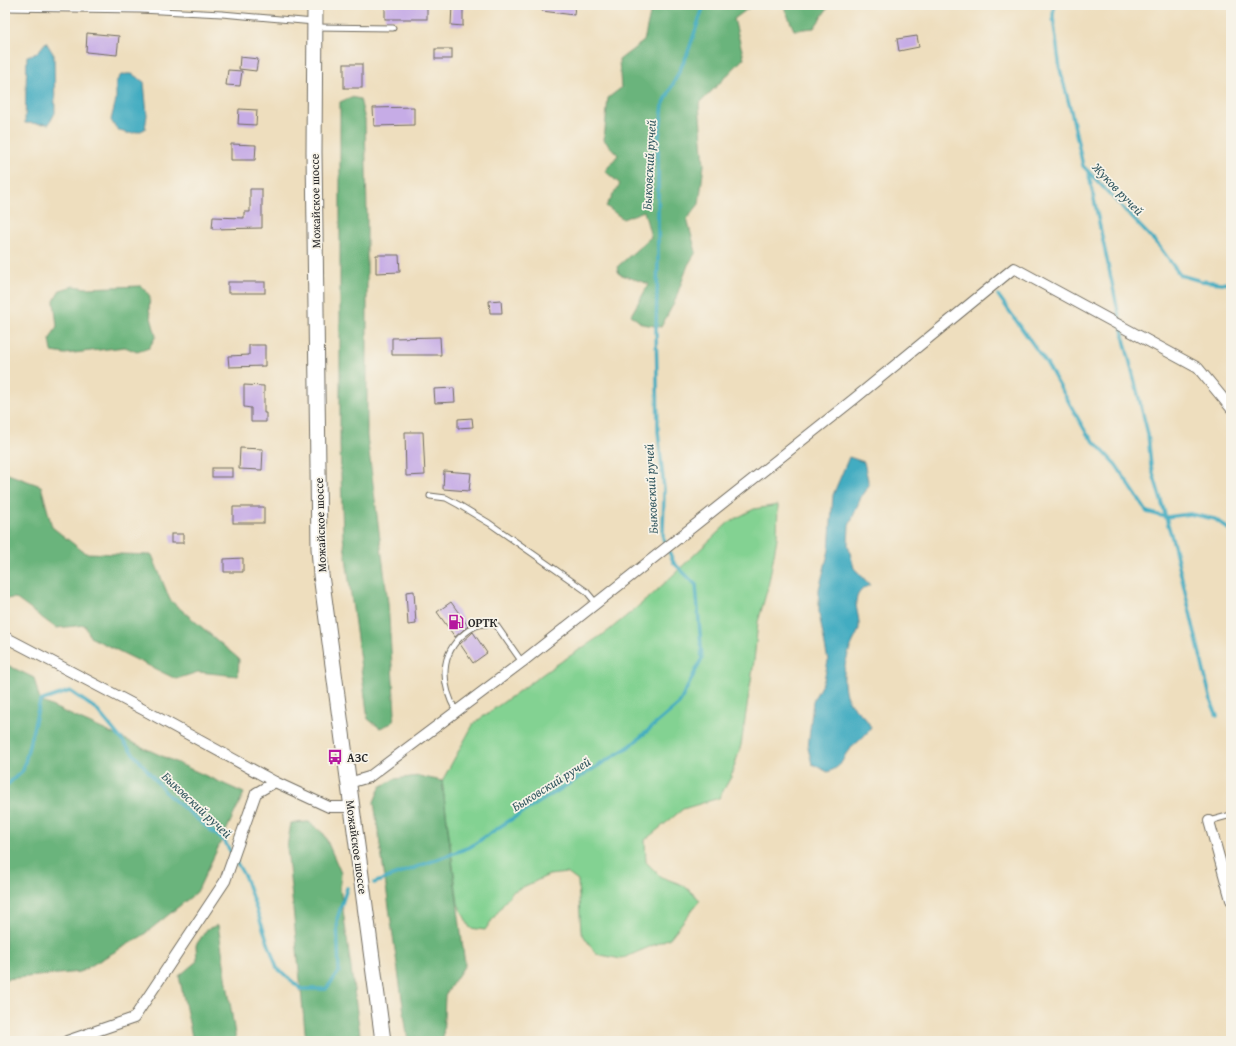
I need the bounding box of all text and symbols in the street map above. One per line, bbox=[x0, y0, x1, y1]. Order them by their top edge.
water label: Быковский ручей bbox=[637, 119, 661, 211]
street label: Можайское шоссе bbox=[306, 153, 324, 248]
water label: Жуков ручей bbox=[1087, 158, 1148, 220]
water label: Быковский ручей bbox=[639, 443, 663, 535]
street label: Можайское шоссе bbox=[310, 477, 330, 573]
fuel station icon: ОРТК bbox=[447, 613, 465, 631]
place label: ОРТК bbox=[468, 614, 498, 631]
bus stop icon: АЗС bbox=[326, 748, 344, 766]
place label: АЗС bbox=[347, 749, 368, 766]
water label: Быковский ручей bbox=[508, 752, 595, 816]
water label: Быковский ручей bbox=[158, 767, 237, 843]
street label: Можайское шоссе bbox=[342, 799, 372, 895]

